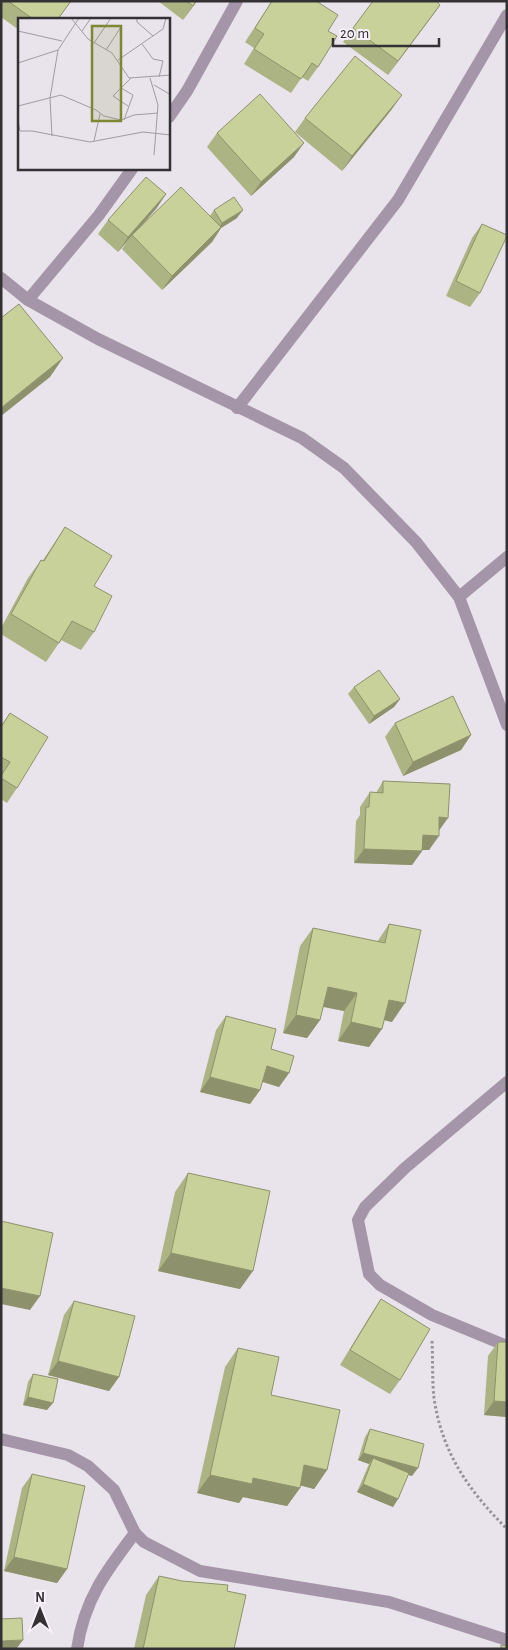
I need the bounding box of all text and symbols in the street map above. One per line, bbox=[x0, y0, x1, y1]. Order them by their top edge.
scale bar bbox=[333, 15, 439, 47]
inset map bbox=[18, 18, 170, 170]
text: 20 m bbox=[340, 26, 369, 41]
north arrow bbox=[15, 1585, 65, 1635]
text: N bbox=[35, 1591, 45, 1605]

